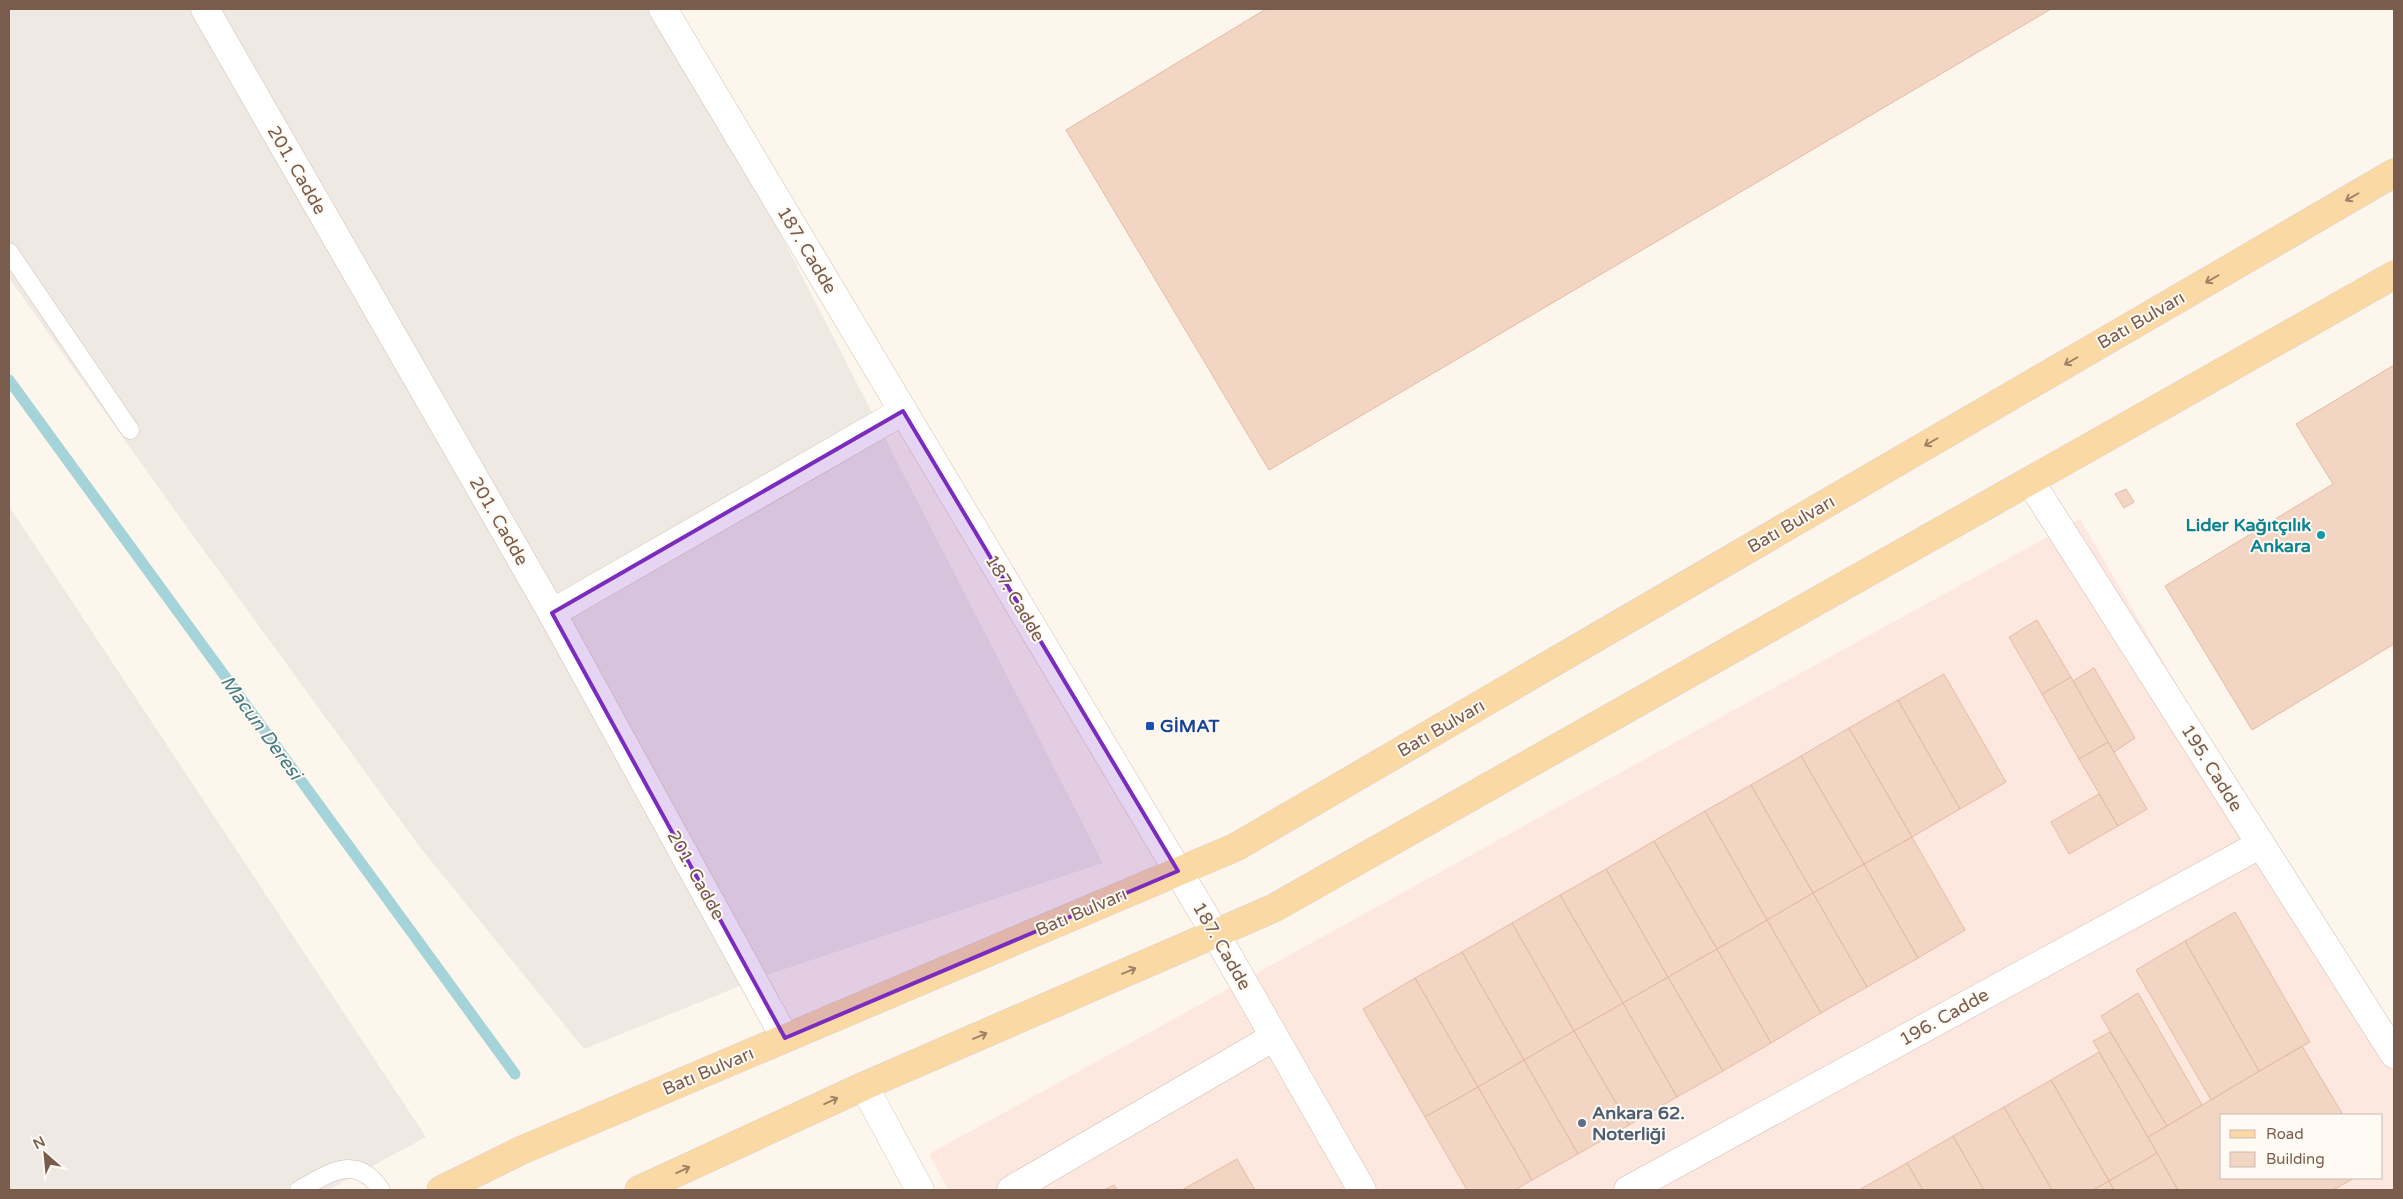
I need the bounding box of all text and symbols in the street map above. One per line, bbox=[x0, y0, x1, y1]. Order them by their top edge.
street label: 201. Cadde bbox=[263, 122, 331, 218]
one-way arrow bbox=[2346, 193, 2360, 203]
street label: 187. Cadde bbox=[772, 202, 842, 298]
one-way arrow bbox=[2204, 274, 2219, 284]
street label: Batı Bulvarı bbox=[2093, 286, 2189, 354]
one-way arrow bbox=[2065, 356, 2079, 366]
one-way arrow bbox=[1924, 438, 1938, 448]
street label: 201. Cadde bbox=[465, 473, 533, 569]
street label: Batı Bulvarı bbox=[1743, 490, 1839, 558]
place label: Lider Kağıtçılık Ankara bbox=[2185, 514, 2311, 557]
marker: Lider Kağıtçılık Ankara bbox=[2315, 529, 2327, 541]
street label: 187. Cadde bbox=[980, 550, 1050, 646]
water label: Macun Deresi bbox=[216, 671, 308, 786]
street label: Batı Bulvarı bbox=[1393, 694, 1489, 762]
place label: GİMAT bbox=[1160, 715, 1220, 737]
marker: GİMAT bbox=[1144, 720, 1156, 732]
street label: 195. Cadde bbox=[2177, 720, 2247, 816]
street label: 201. Cadde bbox=[662, 826, 730, 924]
street label: Batı Bulvarı bbox=[1032, 883, 1130, 941]
street label: 187. Cadde bbox=[1188, 898, 1256, 994]
one-way arrow bbox=[1121, 966, 1136, 976]
street label: 196. Cadde bbox=[1895, 983, 1993, 1051]
one-way arrow bbox=[972, 1030, 987, 1039]
street label: Batı Bulvarı bbox=[659, 1042, 757, 1100]
one-way arrow bbox=[823, 1096, 838, 1106]
place label: Ankara 62. Noterliği bbox=[1592, 1102, 1685, 1145]
legend bbox=[2220, 1114, 2383, 1179]
marker: Ankara 62. Noterliği bbox=[1576, 1117, 1588, 1129]
text: Road bbox=[2266, 1125, 2304, 1143]
north arrow bbox=[20, 1129, 70, 1179]
text: N bbox=[30, 1133, 48, 1153]
text: Building bbox=[2266, 1150, 2325, 1168]
one-way arrow bbox=[675, 1164, 690, 1174]

